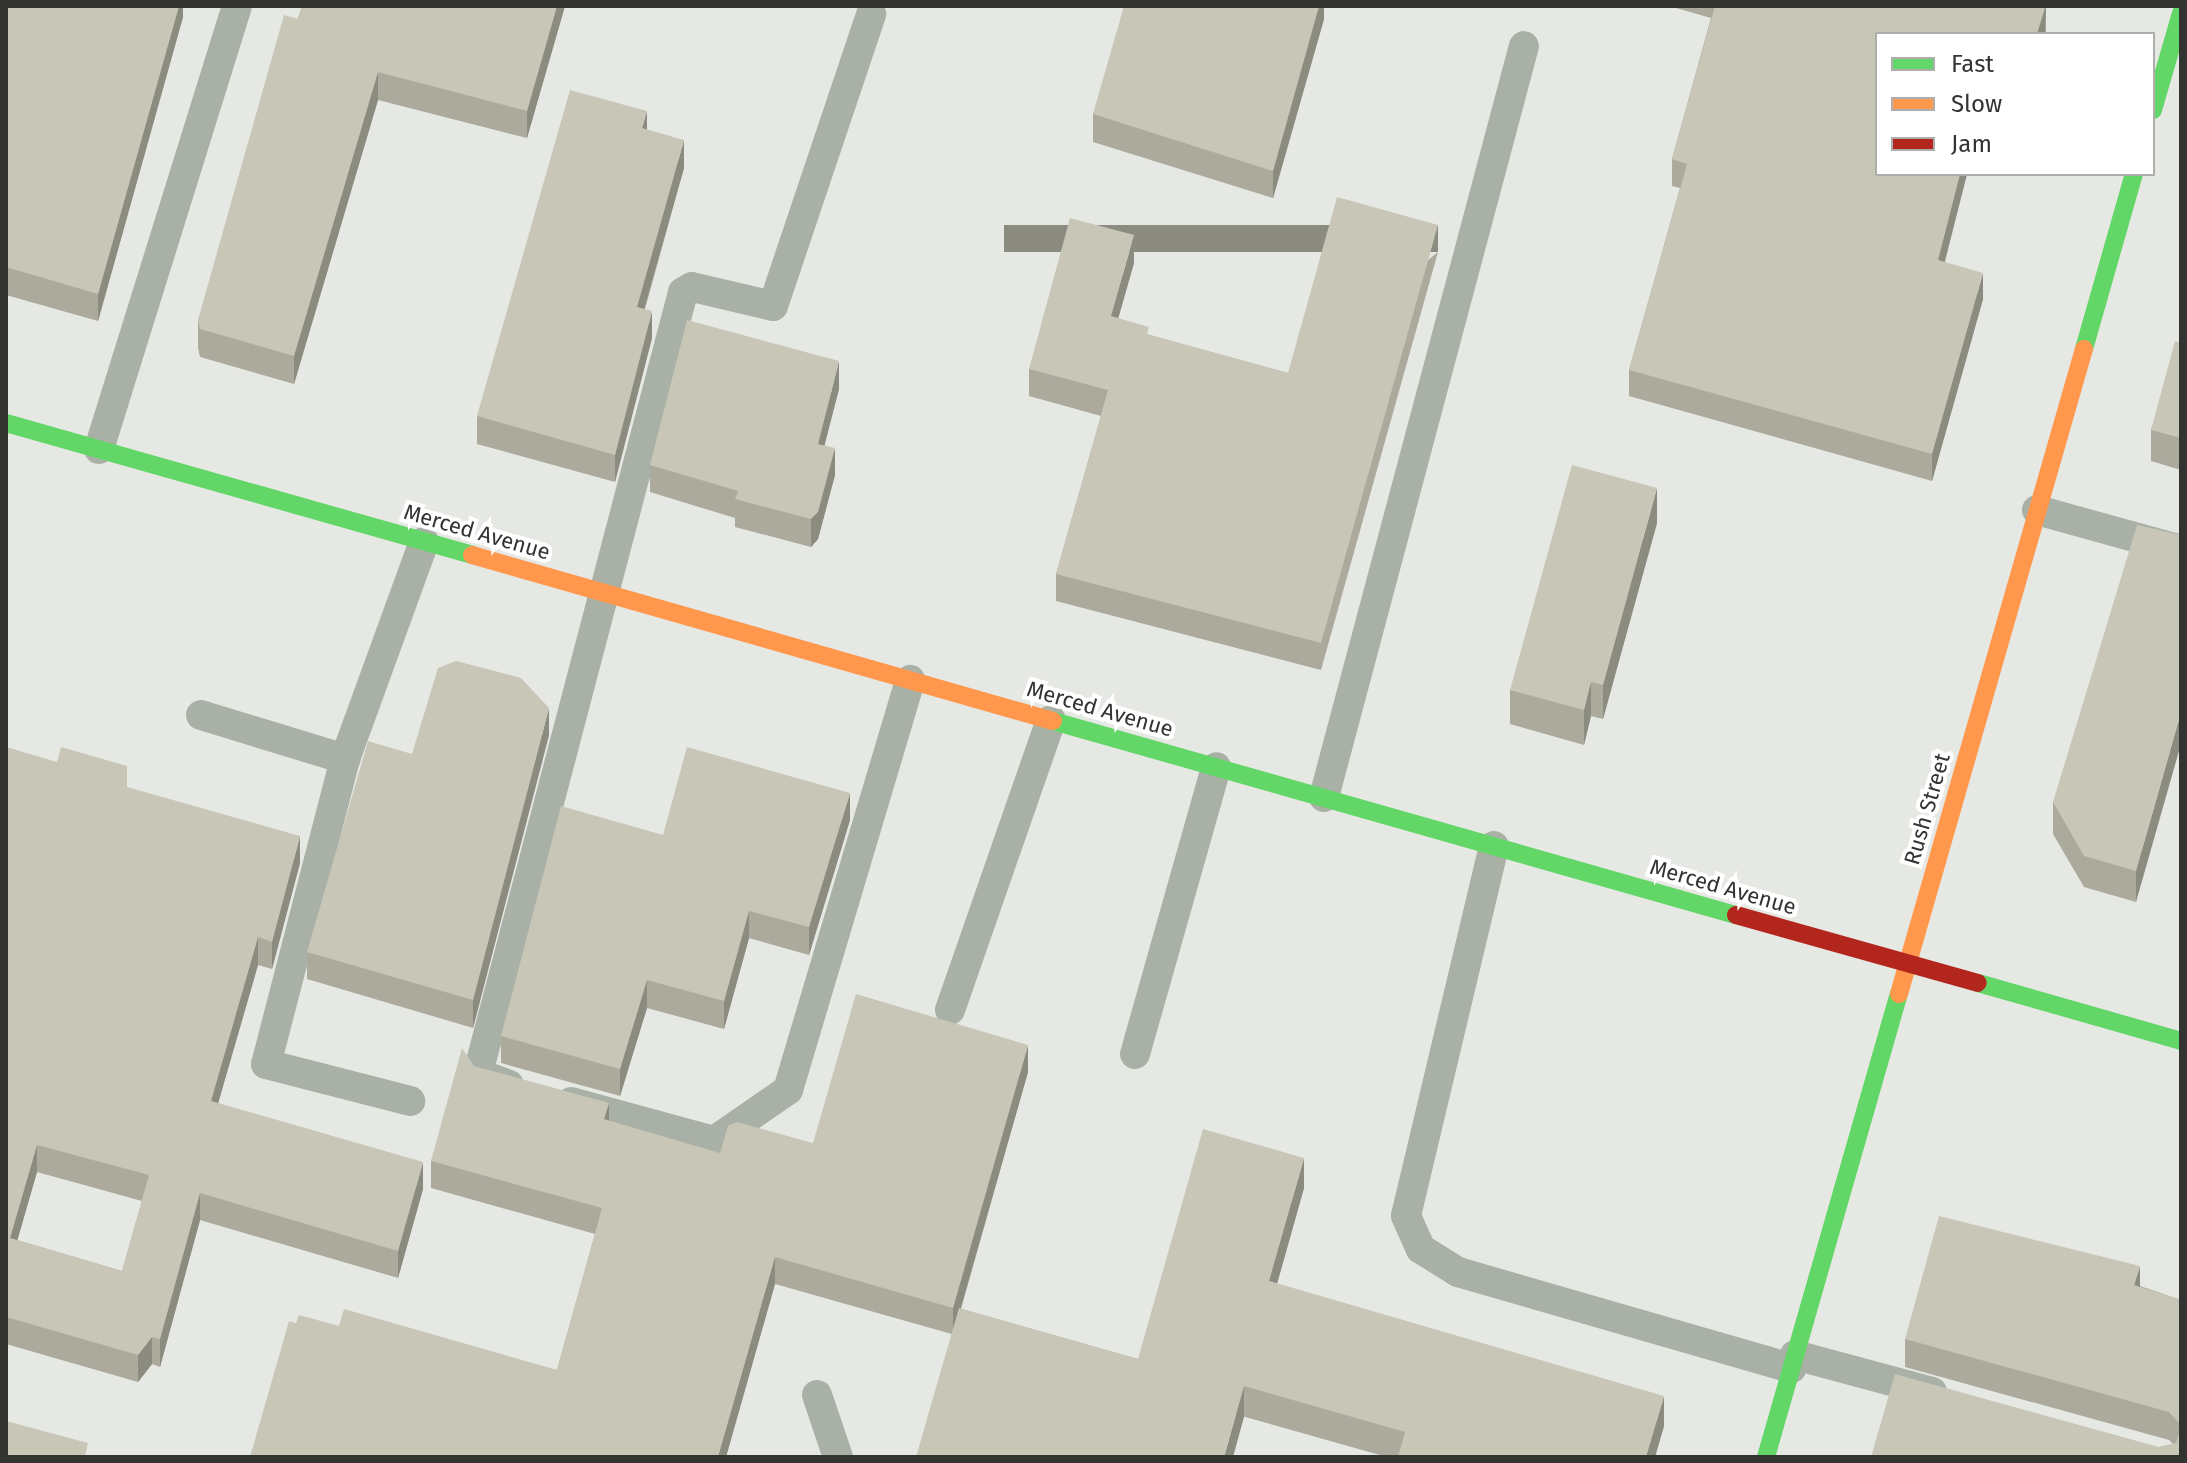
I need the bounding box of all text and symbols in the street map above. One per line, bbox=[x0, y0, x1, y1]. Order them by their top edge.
legend bbox=[1875, 32, 2155, 176]
text: Fast bbox=[1951, 50, 1994, 78]
text: Slow bbox=[1951, 90, 2002, 118]
text: Jam bbox=[1951, 130, 1992, 158]
street label: Merced Avenue bbox=[401, 498, 553, 566]
street label: Merced Avenue bbox=[1024, 675, 1176, 743]
street label: Rush Street bbox=[1898, 750, 1956, 868]
street label: Merced Avenue bbox=[1647, 853, 1799, 921]

